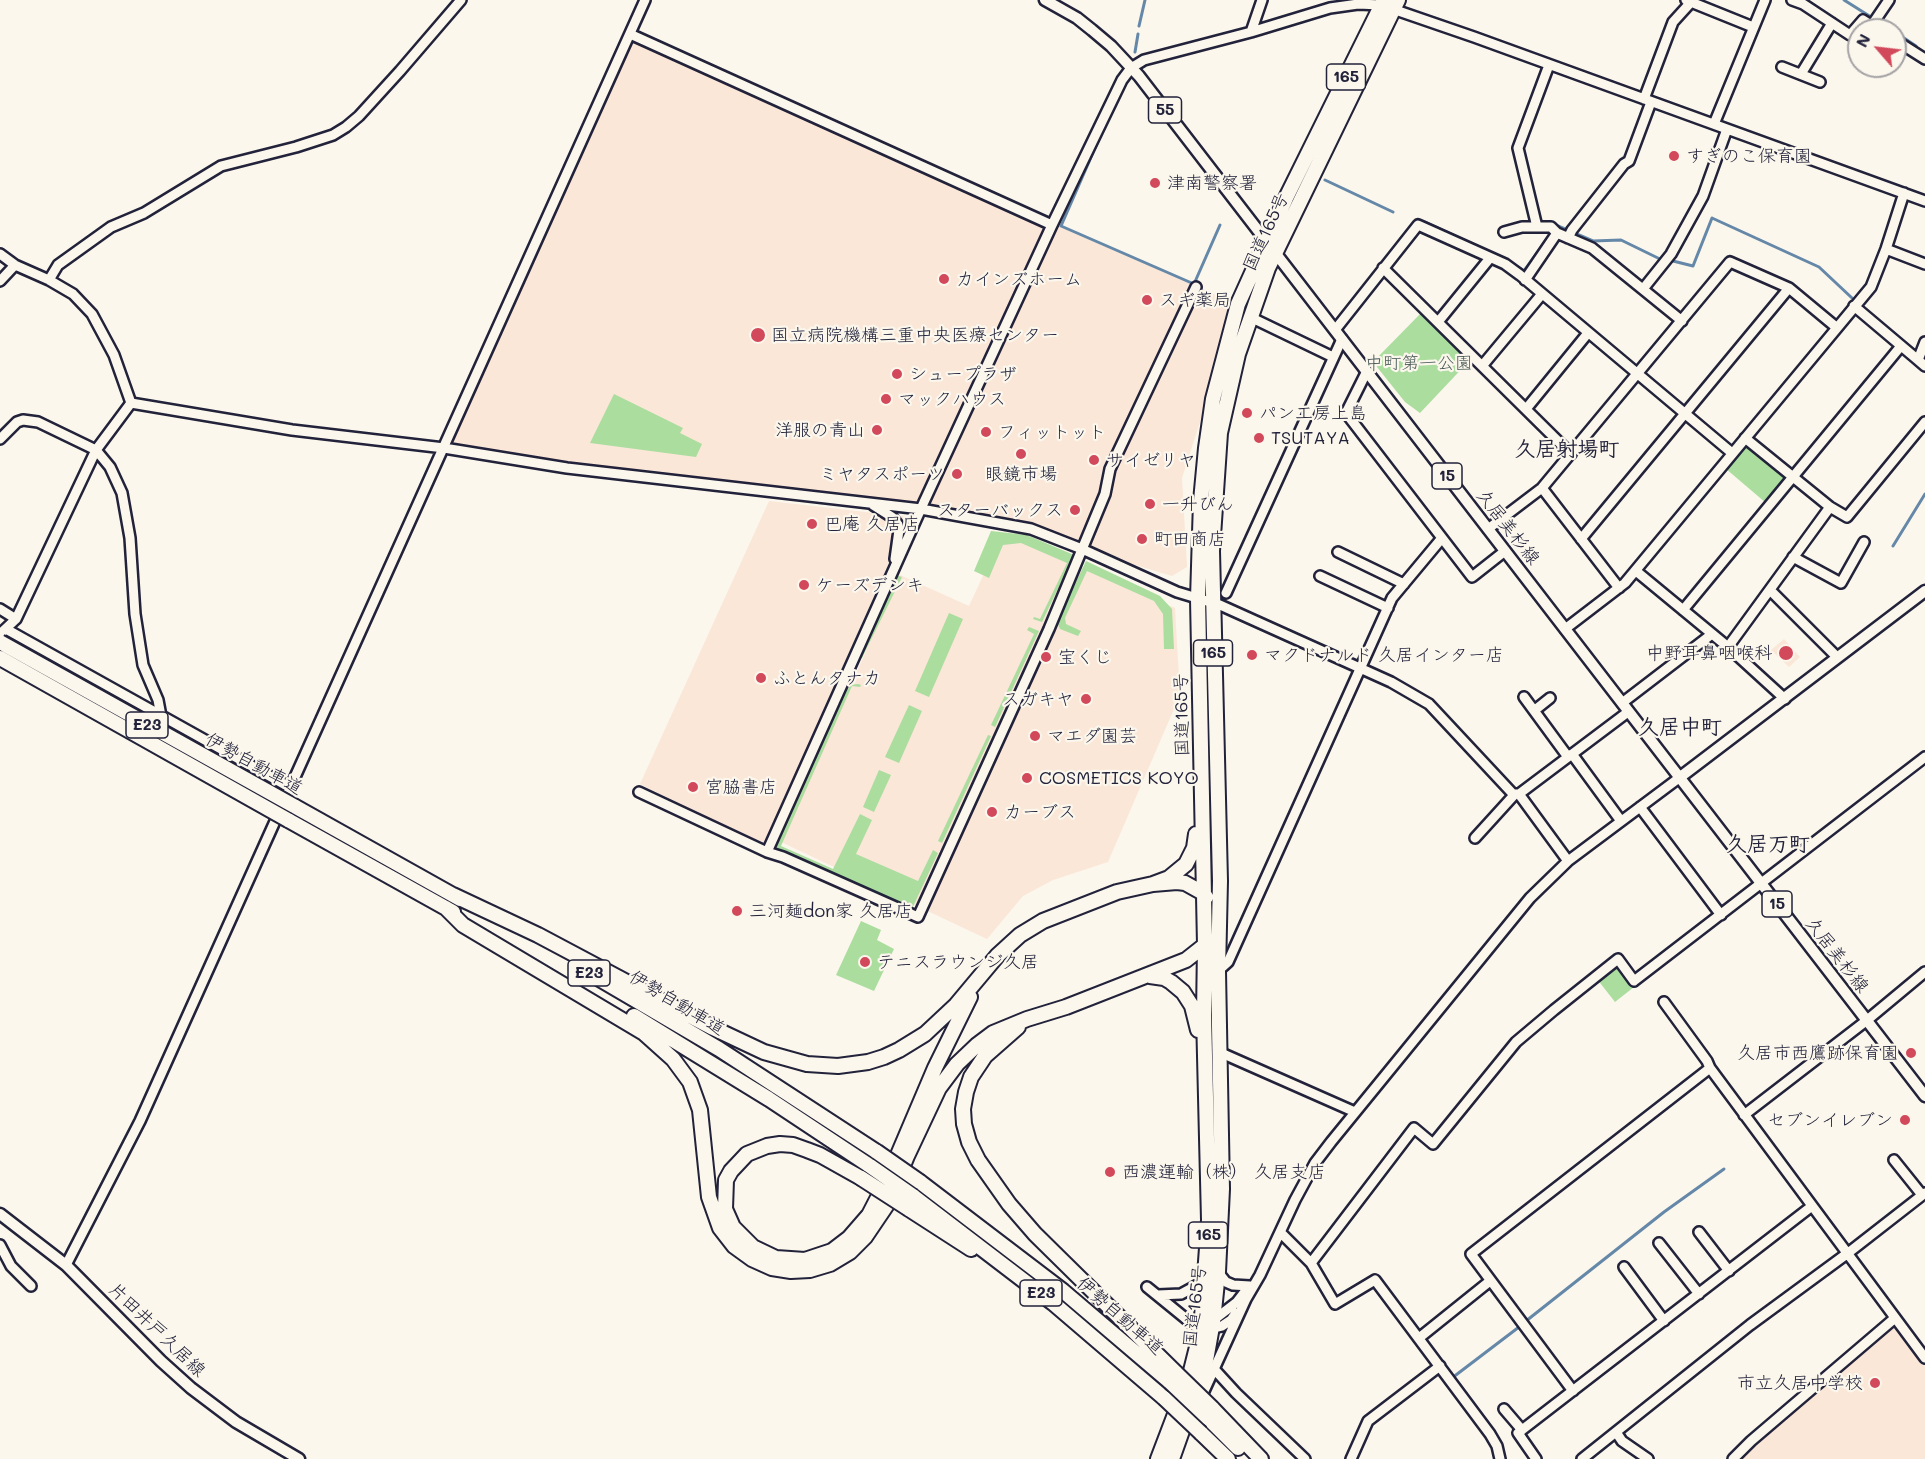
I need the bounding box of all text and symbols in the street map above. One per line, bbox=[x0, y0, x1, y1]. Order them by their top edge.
north arrow bbox=[1847, 18, 1907, 78]
text: N bbox=[1850, 30, 1875, 51]
road number: 165 bbox=[1326, 64, 1366, 90]
road number: 55 bbox=[1148, 97, 1182, 123]
place label: すぎのこ保育園 bbox=[1686, 145, 1812, 167]
marker: すぎのこ保育園 bbox=[1667, 149, 1681, 163]
place label: 津南警察署 bbox=[1167, 172, 1257, 194]
marker: 津南警察署 bbox=[1148, 176, 1162, 190]
street label: 国道165号 bbox=[1239, 190, 1293, 274]
place label: カインズホーム bbox=[956, 268, 1082, 290]
marker: カインズホーム bbox=[937, 272, 951, 286]
place label: スギ薬局 bbox=[1159, 289, 1231, 311]
marker: スギ薬局 bbox=[1140, 293, 1154, 307]
place label: 国立病院機構三重中央医療センター bbox=[771, 324, 1059, 346]
marker: 国立病院機構三重中央医療センター bbox=[749, 326, 767, 344]
park label: 中町第一公園 bbox=[1365, 352, 1473, 374]
place label: シュープラザ bbox=[909, 363, 1017, 385]
marker: シュープラザ bbox=[890, 367, 904, 381]
place label: マックハウス bbox=[898, 388, 1006, 410]
marker: マックハウス bbox=[879, 392, 893, 406]
place label: パン工房上島 bbox=[1259, 402, 1367, 424]
marker: パン工房上島 bbox=[1240, 406, 1254, 420]
place label: 洋服の青山 bbox=[775, 419, 865, 441]
place label: フィットット bbox=[998, 421, 1106, 443]
marker: 洋服の青山 bbox=[870, 423, 884, 437]
marker: フィットット bbox=[979, 425, 993, 439]
place label: TSUTAYA bbox=[1271, 427, 1350, 449]
marker: TSUTAYA bbox=[1252, 431, 1266, 445]
district label: 久居射場町 bbox=[1515, 437, 1619, 463]
marker: 眼鏡市場 bbox=[1014, 447, 1028, 461]
place label: サイゼリヤ bbox=[1106, 449, 1196, 471]
marker: サイゼリヤ bbox=[1087, 453, 1101, 467]
place label: ミヤタスポーツ bbox=[819, 463, 945, 485]
place label: 眼鏡市場 bbox=[985, 463, 1057, 485]
road number: 15 bbox=[1432, 463, 1462, 489]
marker: ミヤタスポーツ bbox=[950, 467, 964, 481]
street label: 久居美杉線 bbox=[1472, 485, 1544, 569]
place label: 一升びん bbox=[1162, 493, 1234, 515]
marker: 一升びん bbox=[1143, 497, 1157, 511]
place label: スターバックス bbox=[937, 499, 1063, 521]
marker: スターバックス bbox=[1068, 503, 1082, 517]
place label: 巴庵 久居店 bbox=[824, 513, 920, 535]
marker: 巴庵 久居店 bbox=[805, 517, 819, 531]
place label: 町田商店 bbox=[1154, 528, 1226, 550]
marker: 町田商店 bbox=[1135, 532, 1149, 546]
place label: ケーズデンキ bbox=[816, 574, 924, 596]
marker: ケーズデンキ bbox=[797, 578, 811, 592]
road number: 165 bbox=[1194, 640, 1232, 666]
place label: 中野耳鼻咽喉科 bbox=[1646, 642, 1772, 664]
place label: マクドナルド 久居インター店 bbox=[1264, 644, 1504, 666]
marker: 中野耳鼻咽喉科 bbox=[1777, 644, 1795, 662]
place label: 宝くじ bbox=[1058, 646, 1112, 668]
marker: マクドナルド 久居インター店 bbox=[1245, 648, 1259, 662]
marker: 宝くじ bbox=[1039, 650, 1053, 664]
place label: ふとんタナカ bbox=[773, 667, 881, 689]
marker: ふとんタナカ bbox=[754, 671, 768, 685]
street label: 国道165号 bbox=[1170, 673, 1194, 757]
place label: スガキヤ bbox=[1002, 688, 1074, 710]
marker: スガキヤ bbox=[1079, 692, 1093, 706]
road number: E23 bbox=[126, 712, 168, 738]
district label: 久居中町 bbox=[1638, 715, 1722, 741]
place label: マエダ園芸 bbox=[1047, 725, 1137, 747]
street label: 伊勢自動車道 bbox=[202, 728, 306, 800]
marker: マエダ園芸 bbox=[1028, 729, 1042, 743]
place label: COSMETICS KOYO bbox=[1039, 767, 1199, 789]
marker: COSMETICS KOYO bbox=[1020, 771, 1034, 785]
place label: 宮脇書店 bbox=[705, 776, 777, 798]
marker: 宮脇書店 bbox=[686, 780, 700, 794]
place label: カーブス bbox=[1004, 801, 1076, 823]
marker: カーブス bbox=[985, 805, 999, 819]
district label: 久居万町 bbox=[1726, 832, 1810, 858]
road number: 15 bbox=[1762, 891, 1792, 917]
place label: 三河麺don家 久居店 bbox=[749, 900, 913, 922]
marker: 三河麺don家 久居店 bbox=[730, 904, 744, 918]
street label: 久居美杉線 bbox=[1801, 913, 1873, 997]
place label: テニスラウンジ久居 bbox=[877, 951, 1039, 973]
marker: テニスラウンジ久居 bbox=[858, 955, 872, 969]
road number: E23 bbox=[568, 960, 610, 986]
street label: 伊勢自動車道 bbox=[625, 966, 729, 1040]
place label: 久居市西鷹跡保育園 bbox=[1737, 1042, 1899, 1064]
marker: 久居市西鷹跡保育園 bbox=[1904, 1046, 1918, 1060]
place label: セブンイレブン bbox=[1767, 1109, 1893, 1131]
marker: セブンイレブン bbox=[1898, 1113, 1912, 1127]
place label: 西濃運輸（株） 久居支店 bbox=[1122, 1161, 1326, 1183]
marker: 西濃運輸（株） 久居支店 bbox=[1103, 1165, 1117, 1179]
road number: 165 bbox=[1188, 1222, 1228, 1248]
street label: 国道165号 bbox=[1179, 1263, 1211, 1349]
street label: 伊勢自動車道 bbox=[1072, 1272, 1168, 1360]
street label: 片田井戸久居線 bbox=[104, 1278, 210, 1382]
road number: E23 bbox=[1020, 1280, 1062, 1306]
place label: 市立久居中学校 bbox=[1737, 1372, 1863, 1394]
marker: 市立久居中学校 bbox=[1868, 1376, 1882, 1390]

